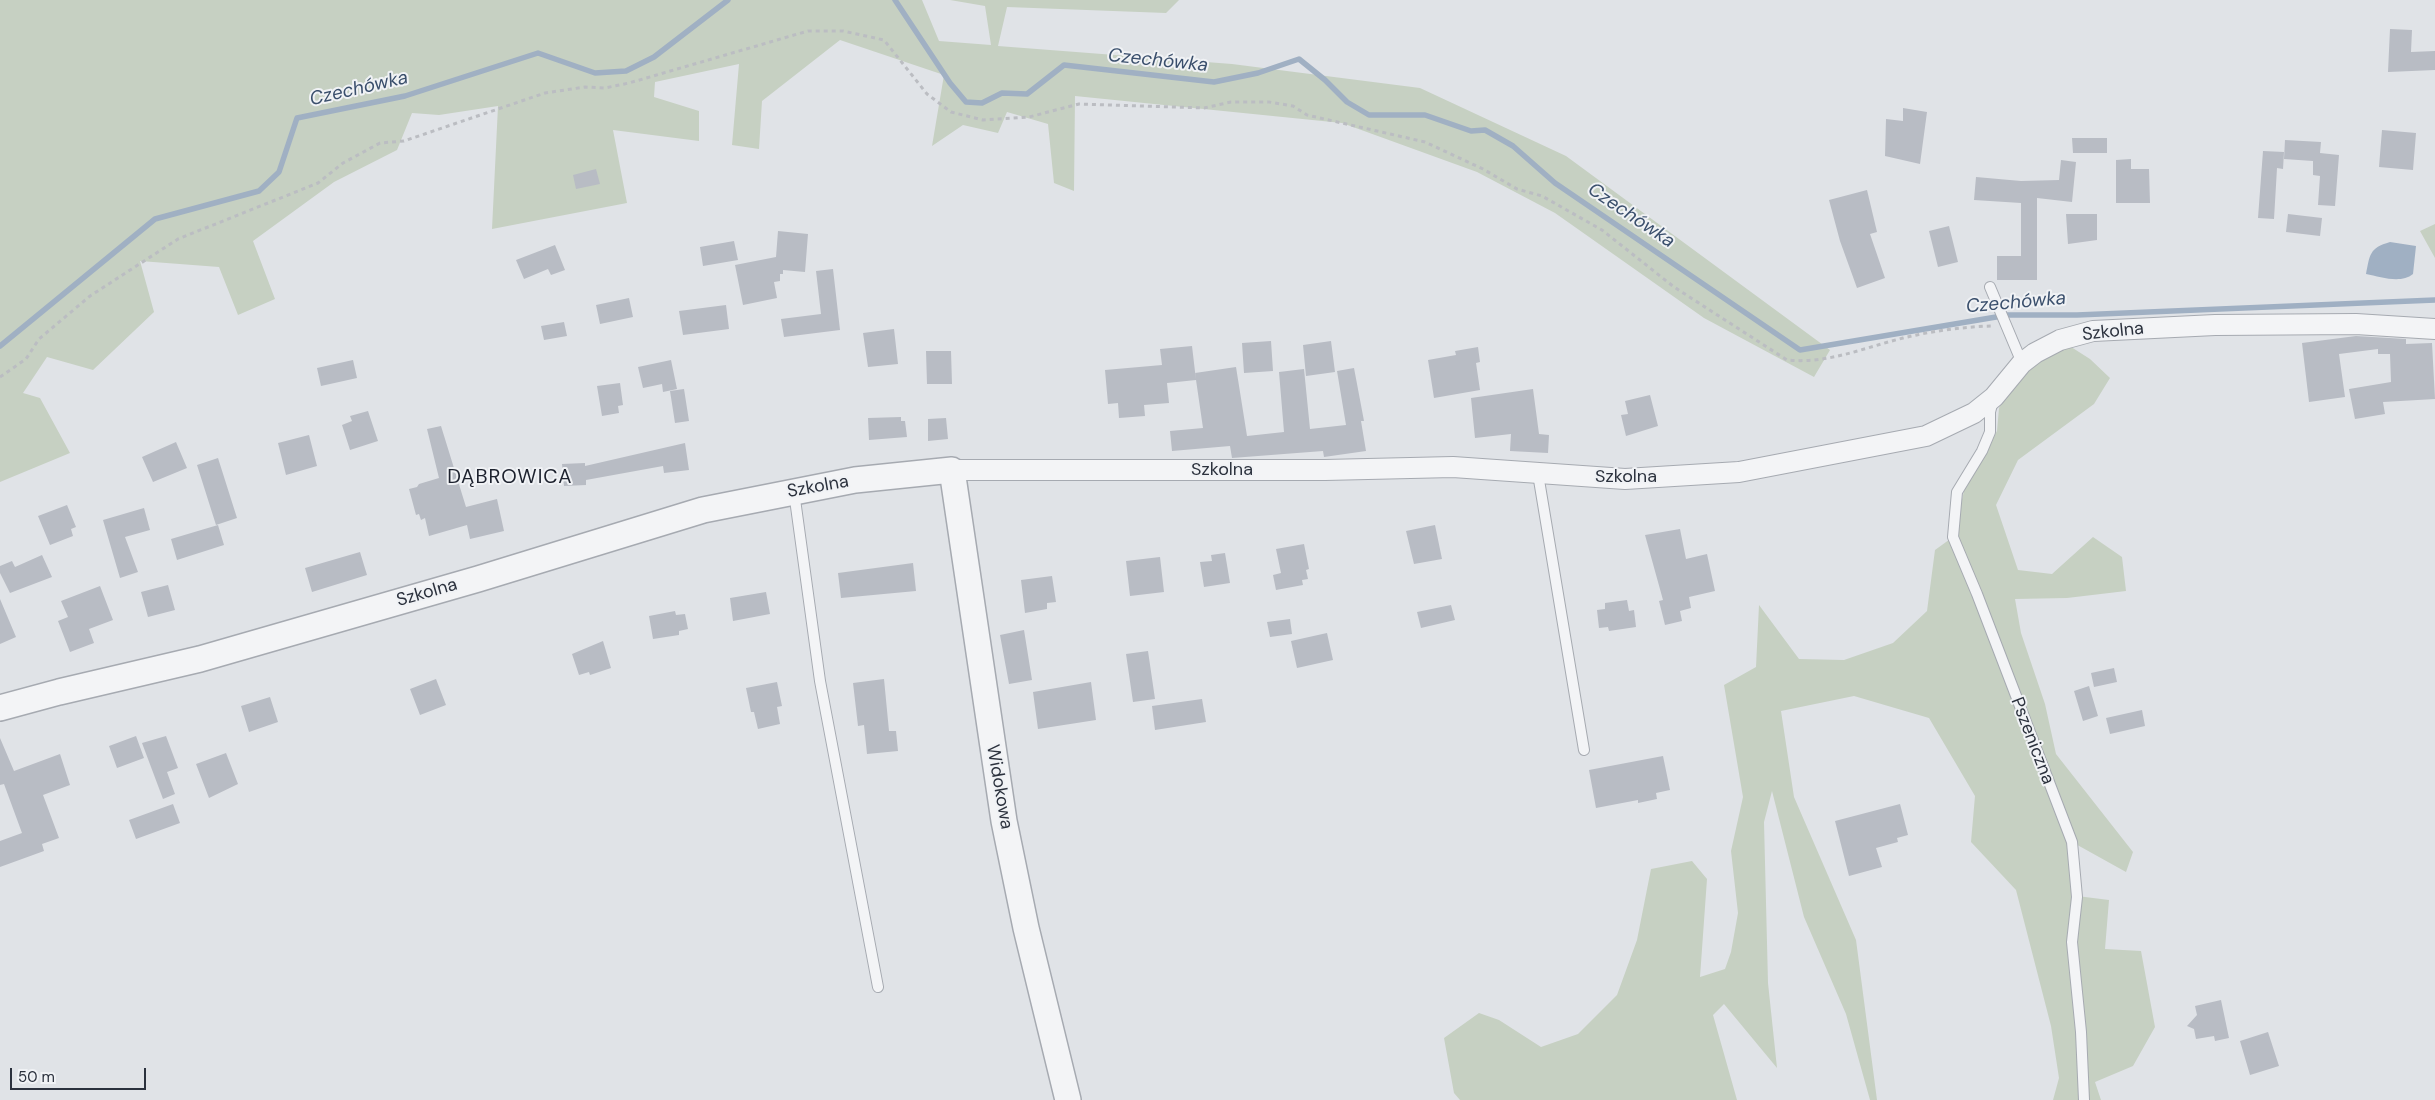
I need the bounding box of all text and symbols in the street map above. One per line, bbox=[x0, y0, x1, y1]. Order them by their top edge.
water label: Czechówka bbox=[1107, 44, 1209, 78]
water label: Czechówka bbox=[308, 67, 410, 111]
water label: Czechówka bbox=[1583, 178, 1679, 254]
water label: Czechówka bbox=[1965, 287, 2067, 319]
street label: Szkolna bbox=[2081, 318, 2145, 346]
street label: Szkolna bbox=[1191, 459, 1253, 481]
district label: DĄBROWICA bbox=[446, 466, 574, 490]
street label: Szkolna bbox=[1595, 466, 1657, 488]
street label: Szkolna bbox=[786, 471, 850, 503]
street label: Szkolna bbox=[394, 574, 460, 612]
street label: Pszeniczna bbox=[2006, 695, 2058, 787]
street label: Widokowa bbox=[981, 743, 1017, 831]
scale bar bbox=[12, 1058, 149, 1090]
text: 50 m bbox=[18, 1067, 55, 1087]

